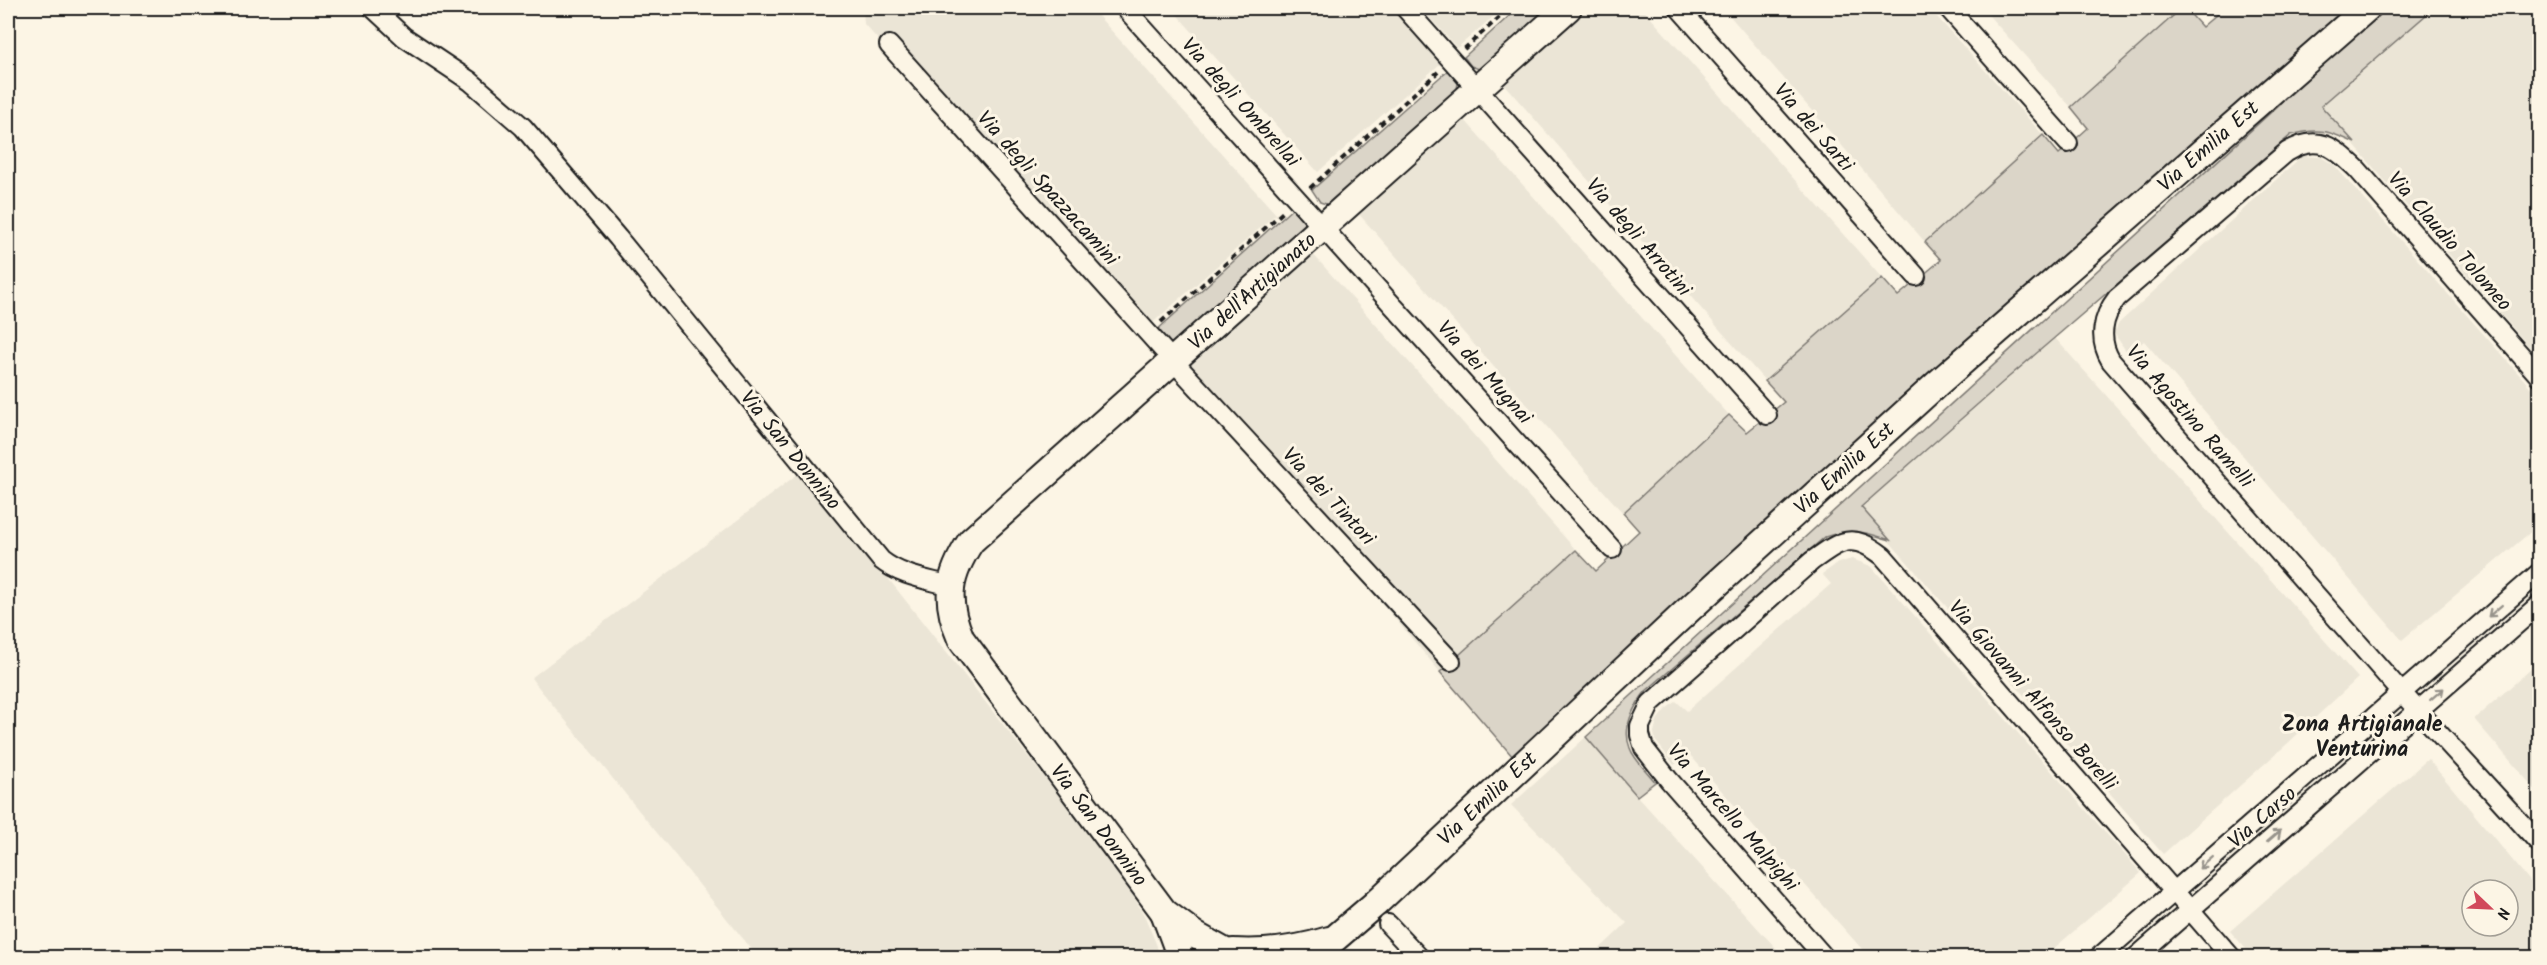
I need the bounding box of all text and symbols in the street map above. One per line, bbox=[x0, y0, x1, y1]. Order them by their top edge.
street label: Via degli Ombrellai bbox=[1172, 31, 1308, 176]
street label: Via dei Sarti bbox=[1765, 76, 1862, 181]
street label: Via Emilia Est bbox=[2151, 93, 2268, 201]
street label: Via degli Spazzacamini bbox=[968, 104, 1127, 275]
street label: Via Claudio Tolomeo bbox=[2378, 165, 2519, 319]
street label: Via degli Arrotini bbox=[1577, 171, 1700, 306]
street label: Via dell'Artigianato bbox=[1181, 225, 1325, 359]
street label: Via dei Mugnai bbox=[1428, 313, 1540, 433]
street label: Via Agostino Ramelli bbox=[2117, 338, 2261, 497]
street label: Via San Donnino bbox=[731, 384, 849, 518]
street label: Via Emilia Est bbox=[1787, 414, 1904, 524]
street label: Via dei Tintori bbox=[1273, 440, 1383, 555]
street label: Via Giovanni Alfonso Borelli bbox=[1939, 593, 2125, 800]
one-way arrow bbox=[2488, 604, 2503, 618]
one-way arrow bbox=[2429, 687, 2444, 701]
district label: Zona Artigianale Venturina bbox=[2281, 708, 2443, 768]
street label: Via Marcello Malpighi bbox=[1658, 736, 1807, 900]
street label: Via Emilia Est bbox=[1431, 743, 1546, 854]
street label: Via San Donnino bbox=[1041, 758, 1155, 894]
street label: Via Carso bbox=[2221, 779, 2305, 858]
one-way arrow bbox=[2266, 829, 2281, 843]
one-way arrow bbox=[2198, 857, 2214, 870]
north arrow bbox=[2460, 878, 2520, 938]
text: N bbox=[2489, 904, 2516, 923]

